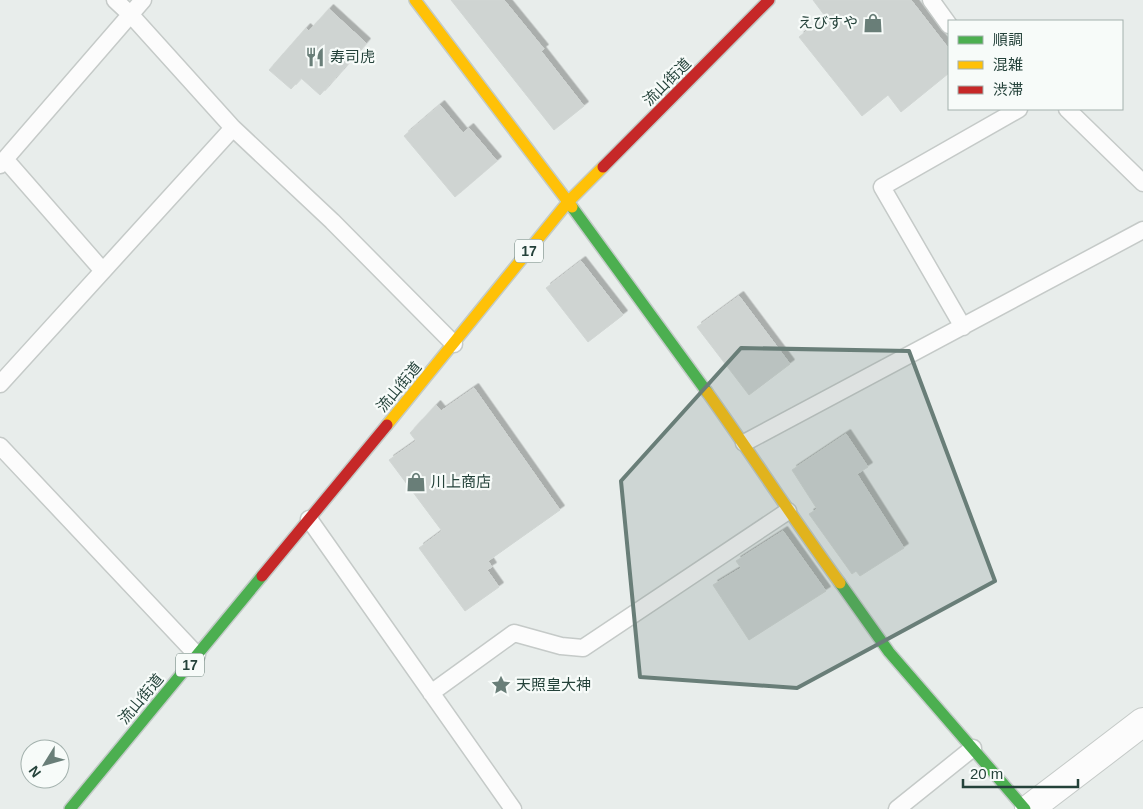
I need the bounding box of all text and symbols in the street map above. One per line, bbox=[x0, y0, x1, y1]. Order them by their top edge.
shop icon: えびすや bbox=[862, 12, 884, 34]
place label: えびすや bbox=[798, 14, 858, 31]
legend bbox=[948, 20, 1123, 110]
text: 順調 bbox=[993, 31, 1023, 48]
restaurant icon: 寿司虎 bbox=[304, 46, 326, 68]
place label: 寿司虎 bbox=[330, 48, 375, 65]
street label: 流山街道 bbox=[639, 54, 694, 109]
text: 混雑 bbox=[993, 56, 1023, 73]
text: 渋滞 bbox=[993, 81, 1023, 98]
road number: 17 bbox=[515, 240, 543, 262]
street label: 流山街道 bbox=[373, 358, 424, 415]
shop icon: 川上商店 bbox=[405, 471, 427, 493]
place label: 川上商店 bbox=[431, 473, 491, 490]
road number: 17 bbox=[176, 654, 204, 676]
street label: 流山街道 bbox=[115, 670, 166, 727]
place icon: 天照皇大神 bbox=[490, 674, 512, 696]
place label: 天照皇大神 bbox=[516, 676, 591, 693]
north arrow bbox=[20, 739, 70, 789]
scale bar bbox=[963, 756, 1078, 788]
text: N bbox=[25, 763, 44, 781]
text: 20 m bbox=[970, 765, 1003, 782]

